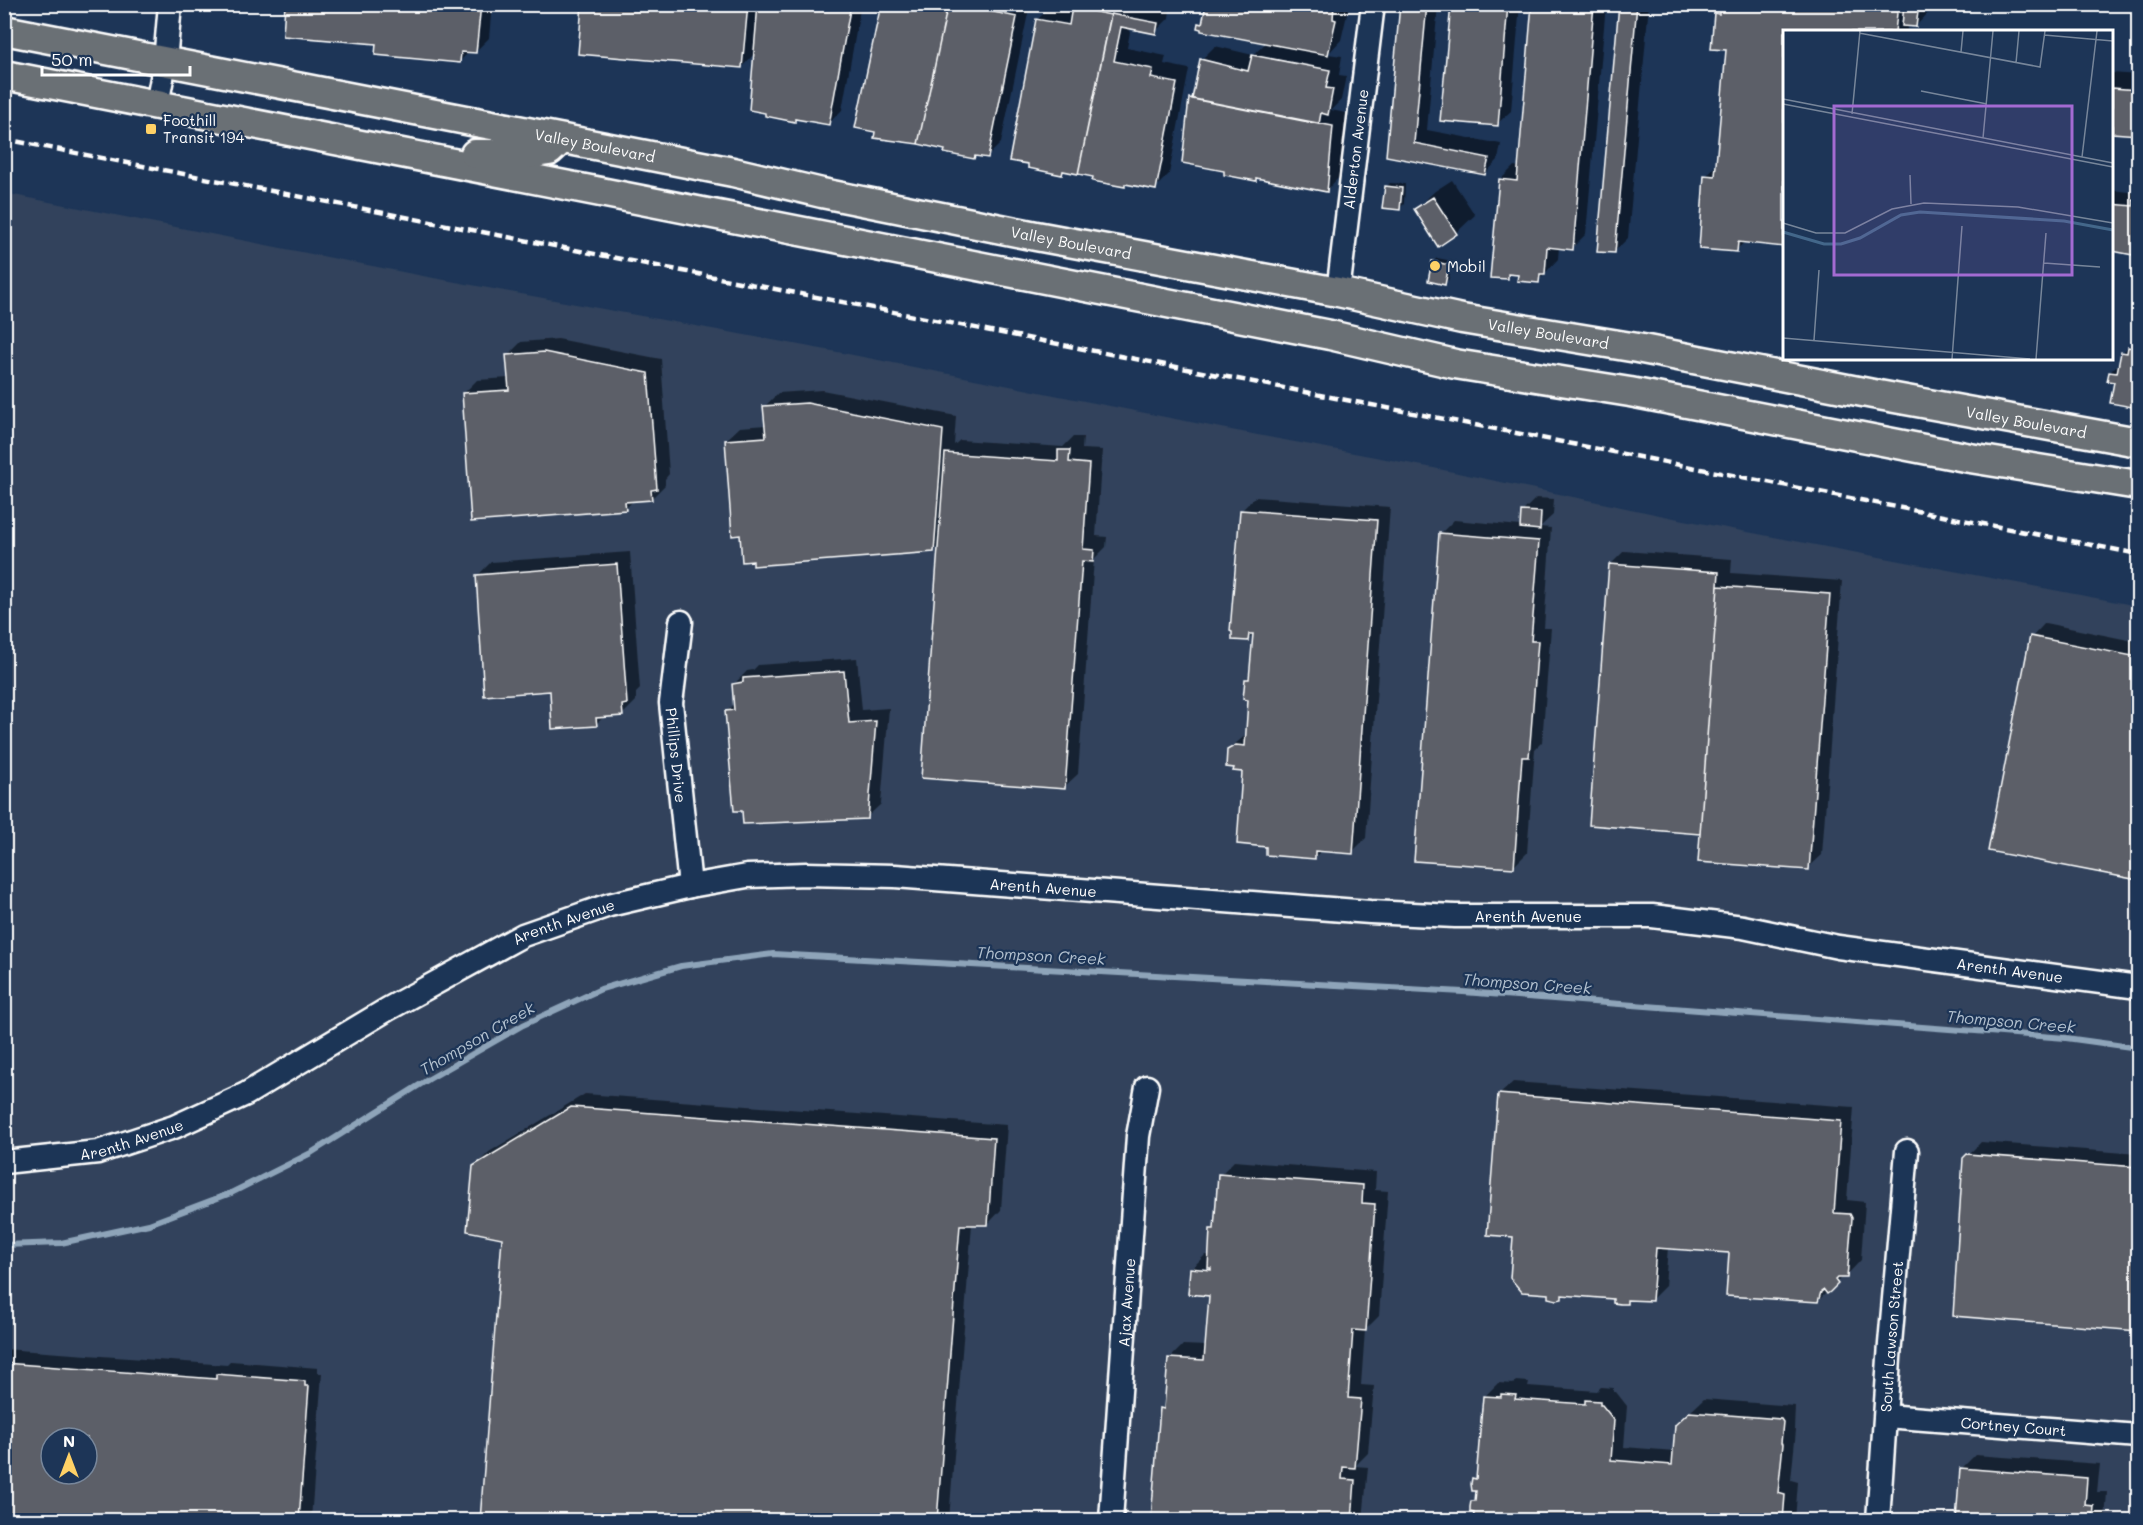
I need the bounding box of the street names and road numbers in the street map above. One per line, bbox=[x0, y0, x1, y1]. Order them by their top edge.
street label: Alderton Avenue bbox=[1338, 88, 1373, 210]
street label: Valley Boulevard bbox=[533, 124, 657, 167]
street label: Valley Boulevard bbox=[1009, 221, 1133, 263]
street label: Valley Boulevard bbox=[1486, 313, 1610, 353]
street label: Valley Boulevard bbox=[1964, 401, 2088, 442]
street label: Phillips Drive bbox=[662, 707, 691, 804]
street label: Arenth Avenue bbox=[989, 873, 1097, 901]
street label: Arenth Avenue bbox=[509, 894, 617, 949]
street label: Arenth Avenue bbox=[1474, 906, 1582, 926]
street label: Arenth Avenue bbox=[1955, 953, 2064, 987]
street label: Arenth Avenue bbox=[79, 1114, 186, 1164]
street label: Ajax Avenue bbox=[1113, 1257, 1139, 1348]
street label: South Lawson Street bbox=[1875, 1260, 1907, 1413]
street label: Cortney Court bbox=[1960, 1412, 2067, 1440]

